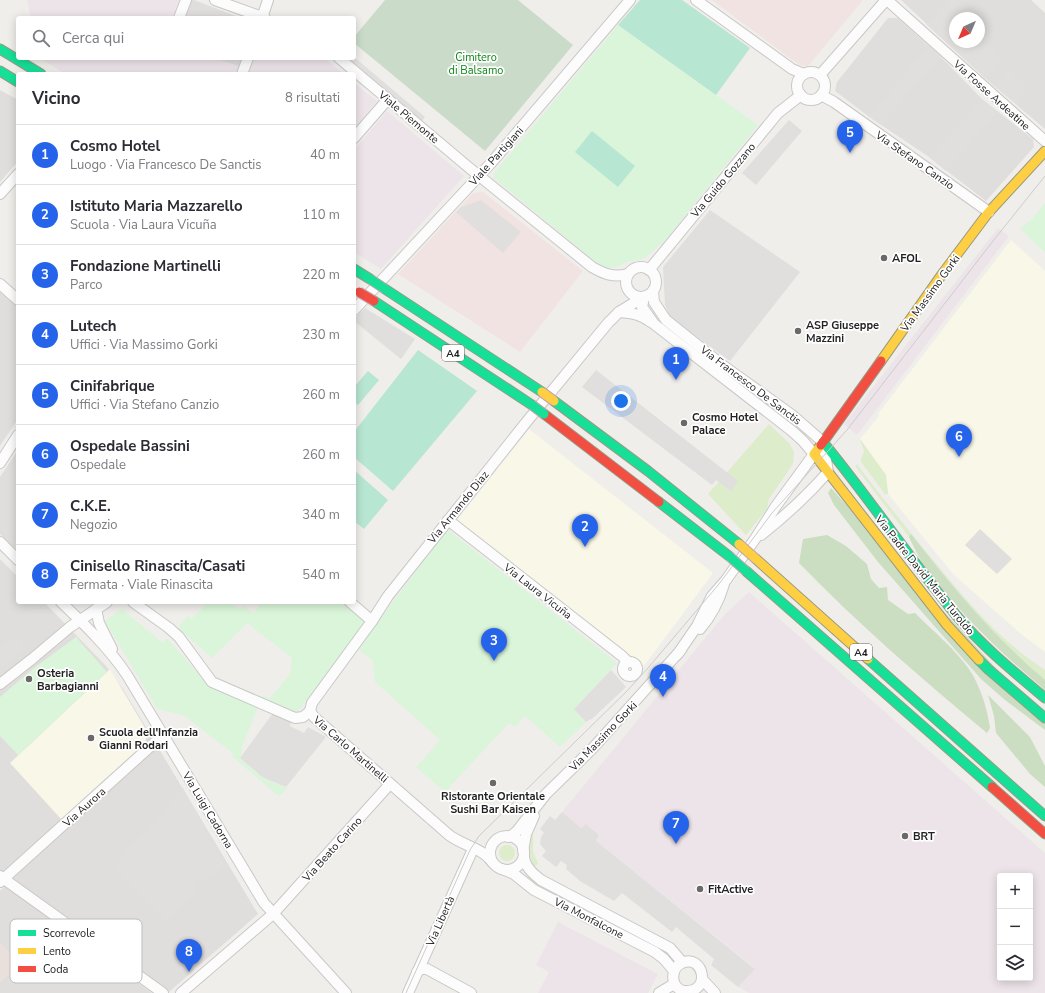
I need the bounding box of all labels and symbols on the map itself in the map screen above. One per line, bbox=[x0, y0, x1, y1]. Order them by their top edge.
north arrow bbox=[949, 12, 985, 48]
park label: Cimitero di Balsamo bbox=[449, 50, 503, 78]
street label: Via Fosse Ardeatine bbox=[949, 56, 1033, 134]
street label: Viale Piemonte bbox=[375, 87, 442, 147]
pin: 5 bbox=[837, 120, 863, 153]
street label: Viale Partigiani bbox=[465, 124, 527, 190]
street label: Via Stefano Canzio bbox=[872, 127, 957, 193]
street label: Via Guido Gozzano bbox=[687, 140, 759, 222]
place label: AFOL bbox=[892, 251, 921, 266]
street label: Via Massimo Gorki bbox=[897, 252, 963, 336]
marker: AFOL bbox=[879, 253, 889, 263]
place label: ASP Giuseppe Mazzini bbox=[806, 318, 879, 346]
marker: ASP Giuseppe Mazzini bbox=[793, 326, 803, 336]
street label: Via Francesco De Sanctis bbox=[696, 342, 804, 428]
road number: A4 bbox=[442, 345, 464, 361]
pin: 1 bbox=[663, 347, 689, 380]
your location bbox=[611, 391, 631, 411]
place label: Cosmo Hotel Palace bbox=[692, 410, 759, 438]
marker: Cosmo Hotel Palace bbox=[679, 418, 689, 428]
pin: 6 bbox=[946, 424, 972, 457]
street label: Via Armando Diaz bbox=[424, 468, 492, 547]
street label: Via Padre David Maria Turoldo bbox=[871, 512, 978, 638]
pin: 2 bbox=[572, 514, 598, 547]
street label: Via Laura Vicuña bbox=[500, 559, 575, 623]
pin: 3 bbox=[481, 628, 507, 661]
road number: A4 bbox=[850, 644, 872, 660]
pin: 4 bbox=[650, 664, 676, 697]
place label: Osteria Barbagianni bbox=[37, 666, 99, 694]
marker: Osteria Barbagianni bbox=[24, 674, 34, 684]
street label: Via Massimo Gorki bbox=[565, 698, 641, 775]
street label: Via Carlo Martinelli bbox=[309, 712, 391, 786]
place label: Scuola dell'Infanzia Gianni Rodari bbox=[99, 725, 198, 753]
marker: Scuola dell'Infanzia Gianni Rodari bbox=[86, 733, 96, 743]
street label: Via Luigi Cadorna bbox=[178, 768, 236, 851]
marker: Ristorante Orientale Sushi Bar Kaisen bbox=[488, 778, 498, 788]
street label: Via Aurora bbox=[59, 784, 109, 831]
place label: Ristorante Orientale Sushi Bar Kaisen bbox=[441, 789, 545, 817]
pin: 7 bbox=[663, 811, 689, 844]
street label: Via Beato Carino bbox=[299, 814, 366, 886]
place label: BRT bbox=[913, 829, 935, 844]
marker: BRT bbox=[900, 831, 910, 841]
place label: FitActive bbox=[708, 882, 753, 897]
marker: FitActive bbox=[695, 884, 705, 894]
street label: Via Libertà bbox=[422, 894, 458, 950]
street label: Via Monfalcone bbox=[550, 894, 626, 943]
legend bbox=[10, 919, 142, 983]
text: Scorrevole bbox=[43, 926, 95, 941]
pin: 8 bbox=[176, 939, 202, 972]
text: Lento bbox=[43, 944, 71, 959]
text: Coda bbox=[43, 962, 69, 977]

